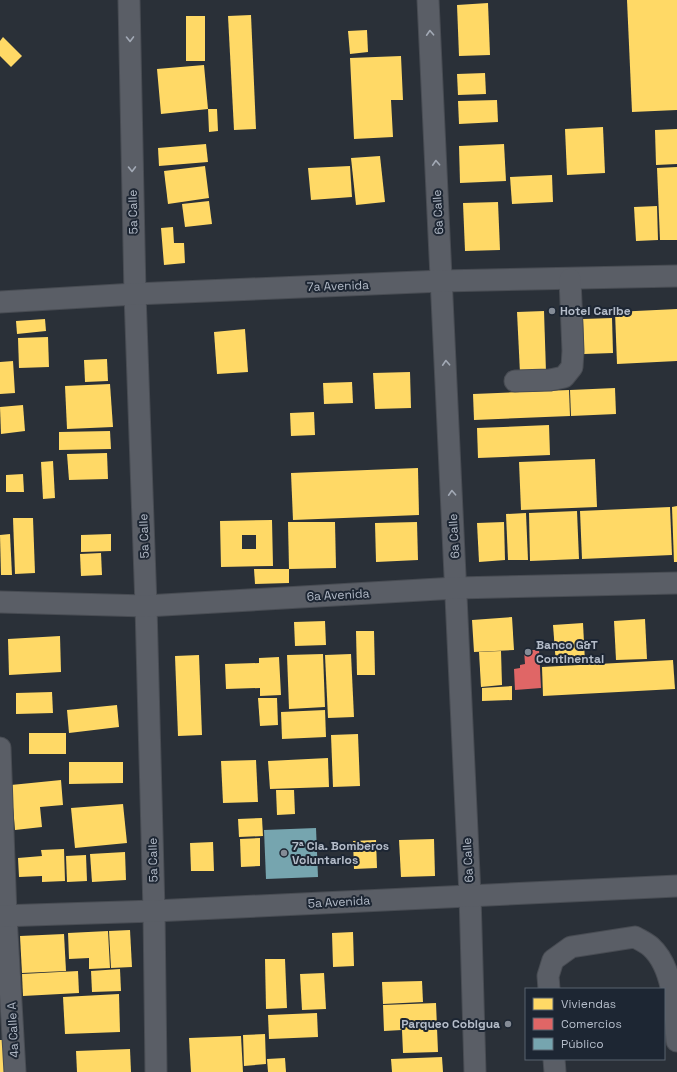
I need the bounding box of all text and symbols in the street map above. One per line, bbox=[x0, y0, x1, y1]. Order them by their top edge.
one-way arrow bbox=[425, 30, 434, 36]
one-way arrow bbox=[125, 36, 134, 42]
one-way arrow bbox=[432, 160, 440, 166]
one-way arrow bbox=[128, 166, 136, 172]
street label: 5a Calle bbox=[125, 189, 141, 235]
street label: 6a Calle bbox=[429, 189, 447, 235]
street label: 7a Avenida bbox=[307, 277, 369, 295]
place label: Hotel Caribe bbox=[560, 303, 631, 319]
marker: Hotel Caribe bbox=[547, 306, 557, 316]
one-way arrow bbox=[441, 360, 450, 366]
one-way arrow bbox=[447, 490, 456, 496]
street label: 5a Calle bbox=[135, 513, 153, 559]
street label: 6a Calle bbox=[445, 513, 463, 559]
street label: 6a Avenida bbox=[306, 585, 370, 605]
place label: Banco G&T Continental bbox=[536, 637, 604, 667]
marker: Banco G&T Continental bbox=[523, 647, 533, 657]
street label: 5a Calle bbox=[145, 837, 161, 883]
street label: 6a Calle bbox=[459, 837, 477, 883]
place label: 7ª Cia. Bomberos Voluntarios bbox=[292, 838, 389, 868]
marker: 7ª Cia. Bomberos Voluntarios bbox=[279, 848, 289, 858]
street label: 5a Avenida bbox=[307, 892, 371, 912]
legend bbox=[525, 988, 665, 1060]
text: Viviendas bbox=[561, 996, 616, 1012]
street label: 4a Calle A bbox=[4, 1001, 22, 1058]
place label: Parqueo Cobigua bbox=[401, 1016, 500, 1032]
text: Comercios bbox=[561, 1016, 622, 1032]
marker: Parqueo Cobigua bbox=[503, 1019, 513, 1029]
text: Público bbox=[561, 1036, 604, 1052]

